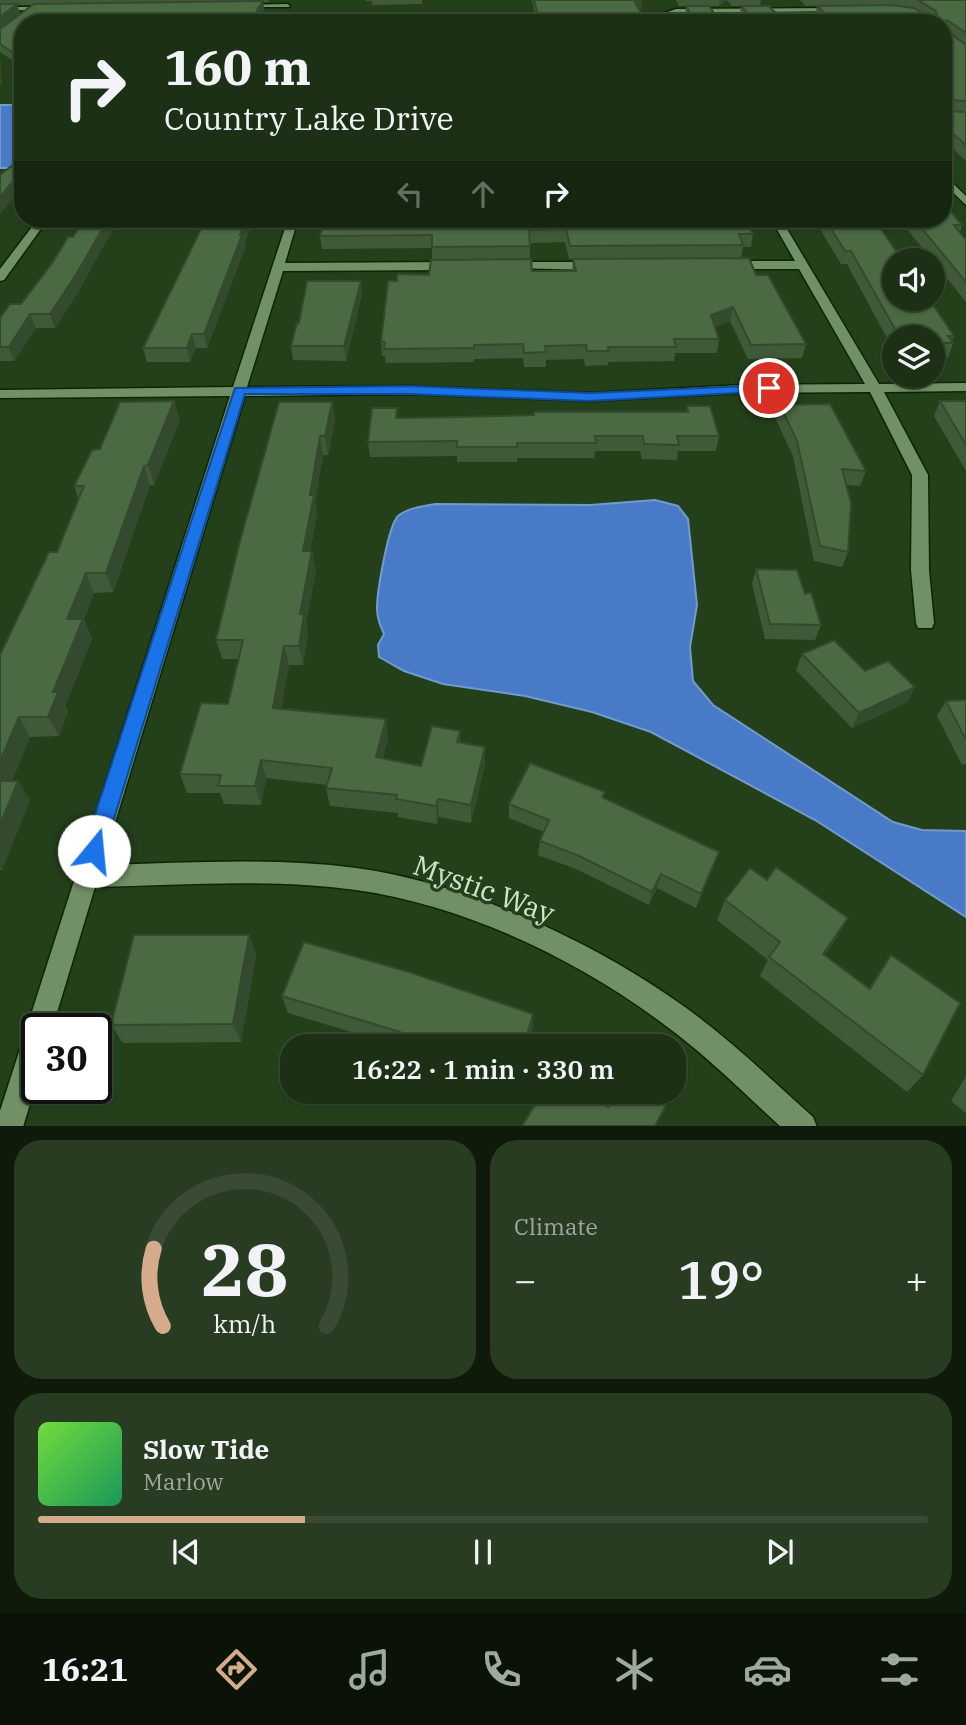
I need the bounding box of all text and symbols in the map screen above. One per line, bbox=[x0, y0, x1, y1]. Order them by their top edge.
text: 160 m bbox=[164, 35, 311, 98]
icon: right bbox=[49, 42, 140, 133]
text: Country Lake Drive bbox=[164, 97, 454, 139]
icon: left bbox=[391, 175, 429, 213]
icon: ahead bbox=[464, 175, 502, 213]
icon: right bbox=[537, 175, 575, 213]
map controls bbox=[882, 248, 945, 388]
button: sound bbox=[882, 248, 945, 311]
button: layers bbox=[882, 325, 945, 388]
pin bbox=[739, 358, 799, 418]
icon: arrive bbox=[750, 369, 788, 407]
position arrow bbox=[57, 814, 131, 888]
street label: Mystic Way bbox=[408, 846, 560, 931]
speed limit sign: 30 bbox=[21, 1013, 112, 1104]
text: 16:22 · 1 min · 330 m bbox=[352, 1052, 614, 1086]
text: Climate bbox=[514, 1211, 598, 1241]
text: 28 bbox=[201, 1221, 289, 1316]
text: 19° bbox=[678, 1246, 764, 1313]
text: − bbox=[514, 1255, 537, 1304]
text: + bbox=[905, 1255, 928, 1304]
text: km/h bbox=[213, 1306, 277, 1339]
text: Slow Tide bbox=[143, 1432, 269, 1466]
text: Marlow bbox=[143, 1466, 223, 1496]
icon: previous bbox=[167, 1533, 205, 1571]
icon: pause bbox=[464, 1533, 502, 1571]
icon: next bbox=[761, 1533, 799, 1571]
icon: directions bbox=[212, 1645, 261, 1694]
icon: music bbox=[345, 1645, 394, 1694]
icon: phone bbox=[477, 1645, 526, 1694]
icon: climate bbox=[610, 1645, 659, 1694]
icon: car bbox=[743, 1645, 792, 1694]
icon: filters bbox=[875, 1645, 924, 1694]
text: 16:21 bbox=[42, 1648, 128, 1690]

